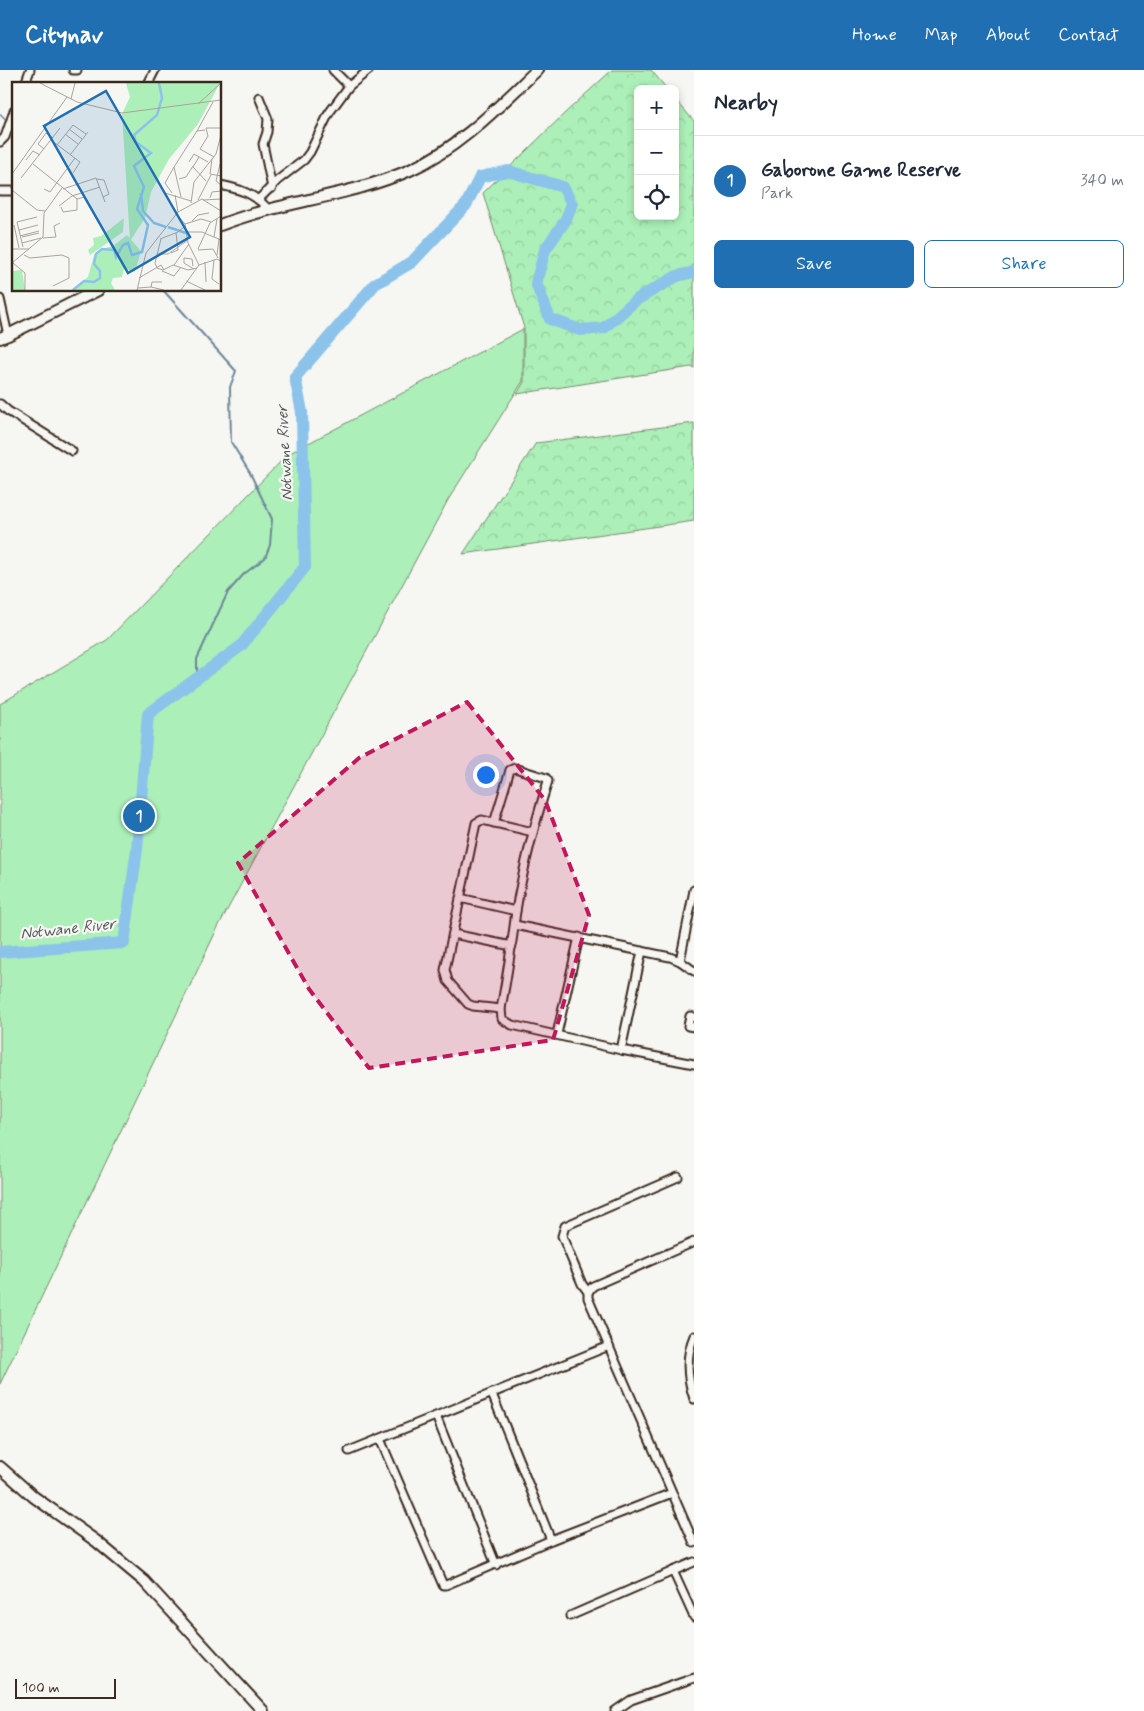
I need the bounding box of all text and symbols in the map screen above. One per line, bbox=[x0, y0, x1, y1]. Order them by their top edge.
text: Citynav bbox=[25, 20, 103, 51]
text: Home bbox=[852, 23, 897, 47]
text: Map bbox=[925, 23, 958, 47]
text: About bbox=[986, 23, 1030, 47]
text: Contact bbox=[1058, 23, 1119, 47]
inset map bbox=[12, 82, 221, 291]
map controls bbox=[634, 85, 679, 220]
button: + bbox=[634, 85, 679, 130]
text: Nearby bbox=[714, 89, 778, 117]
button: − bbox=[634, 130, 679, 175]
text: Gaborone Game Reserve bbox=[761, 158, 961, 183]
text: 1 bbox=[726, 170, 734, 191]
text: 340 m bbox=[1080, 170, 1124, 191]
button: locate bbox=[634, 175, 679, 220]
text: Park bbox=[761, 183, 793, 204]
button: Save bbox=[714, 240, 914, 288]
button: Share bbox=[924, 240, 1124, 288]
water label: Notwane River bbox=[272, 403, 298, 501]
your location bbox=[473, 762, 499, 788]
pin: 1 bbox=[123, 797, 155, 835]
water label: Notwane River bbox=[19, 913, 119, 944]
scale bar bbox=[15, 1676, 116, 1699]
text: 100 m bbox=[22, 1679, 60, 1697]

